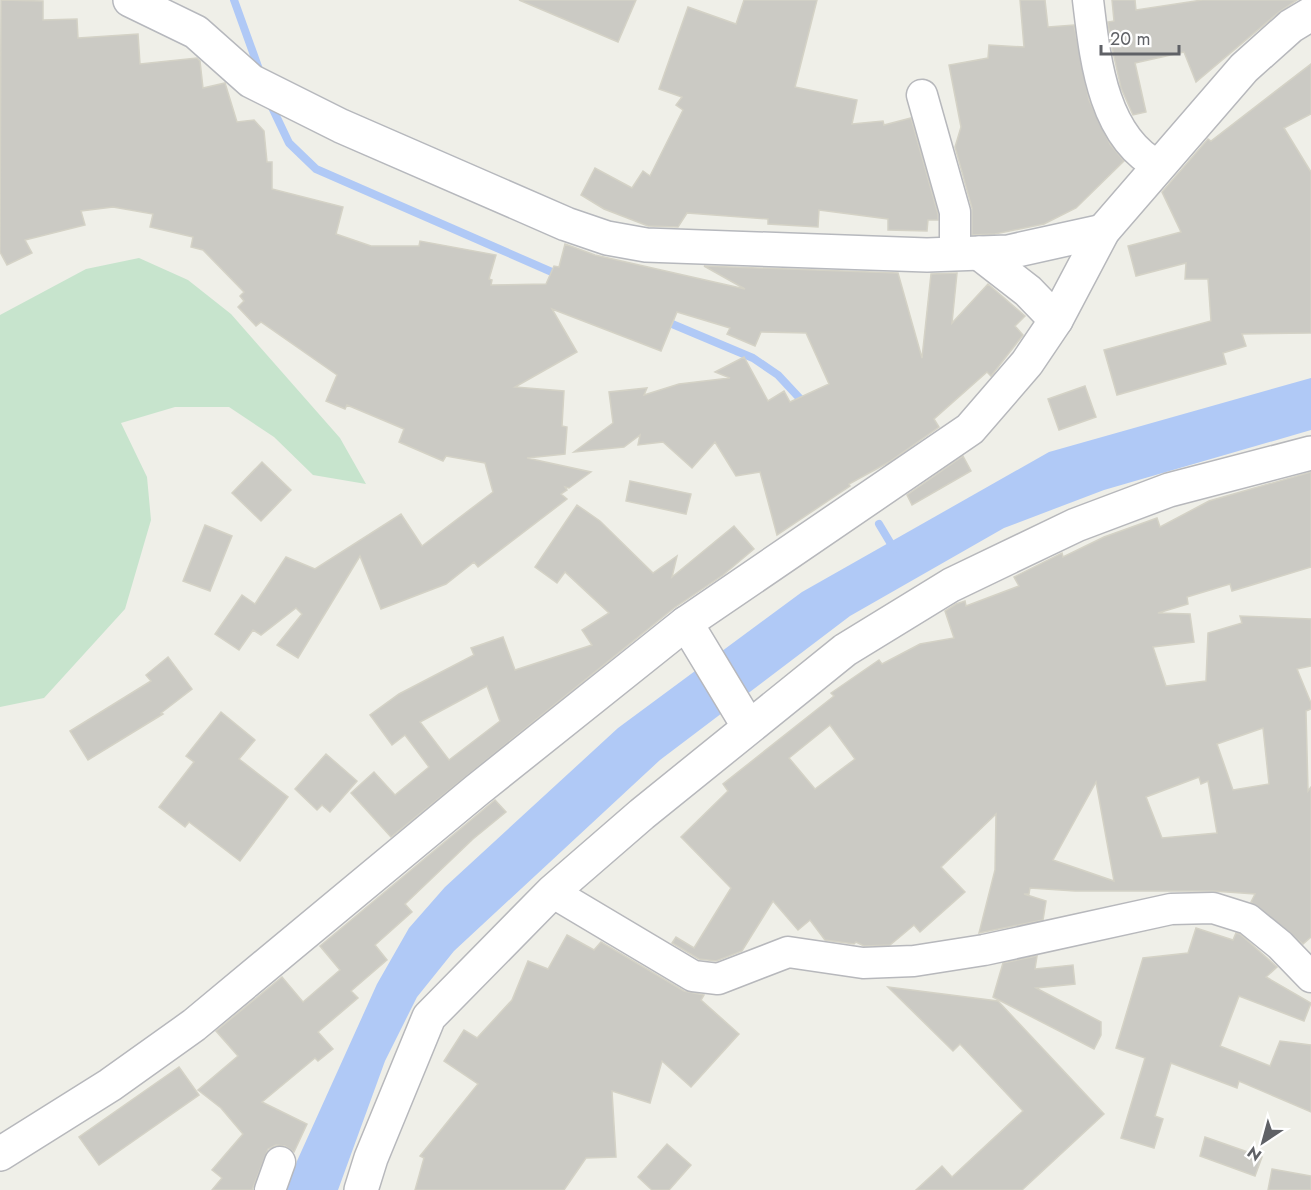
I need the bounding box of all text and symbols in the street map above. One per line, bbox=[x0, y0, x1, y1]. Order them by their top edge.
scale bar bbox=[1101, 18, 1179, 56]
text: 20 m bbox=[1110, 26, 1150, 52]
north arrow bbox=[1233, 1112, 1293, 1172]
text: N bbox=[1243, 1141, 1266, 1167]

